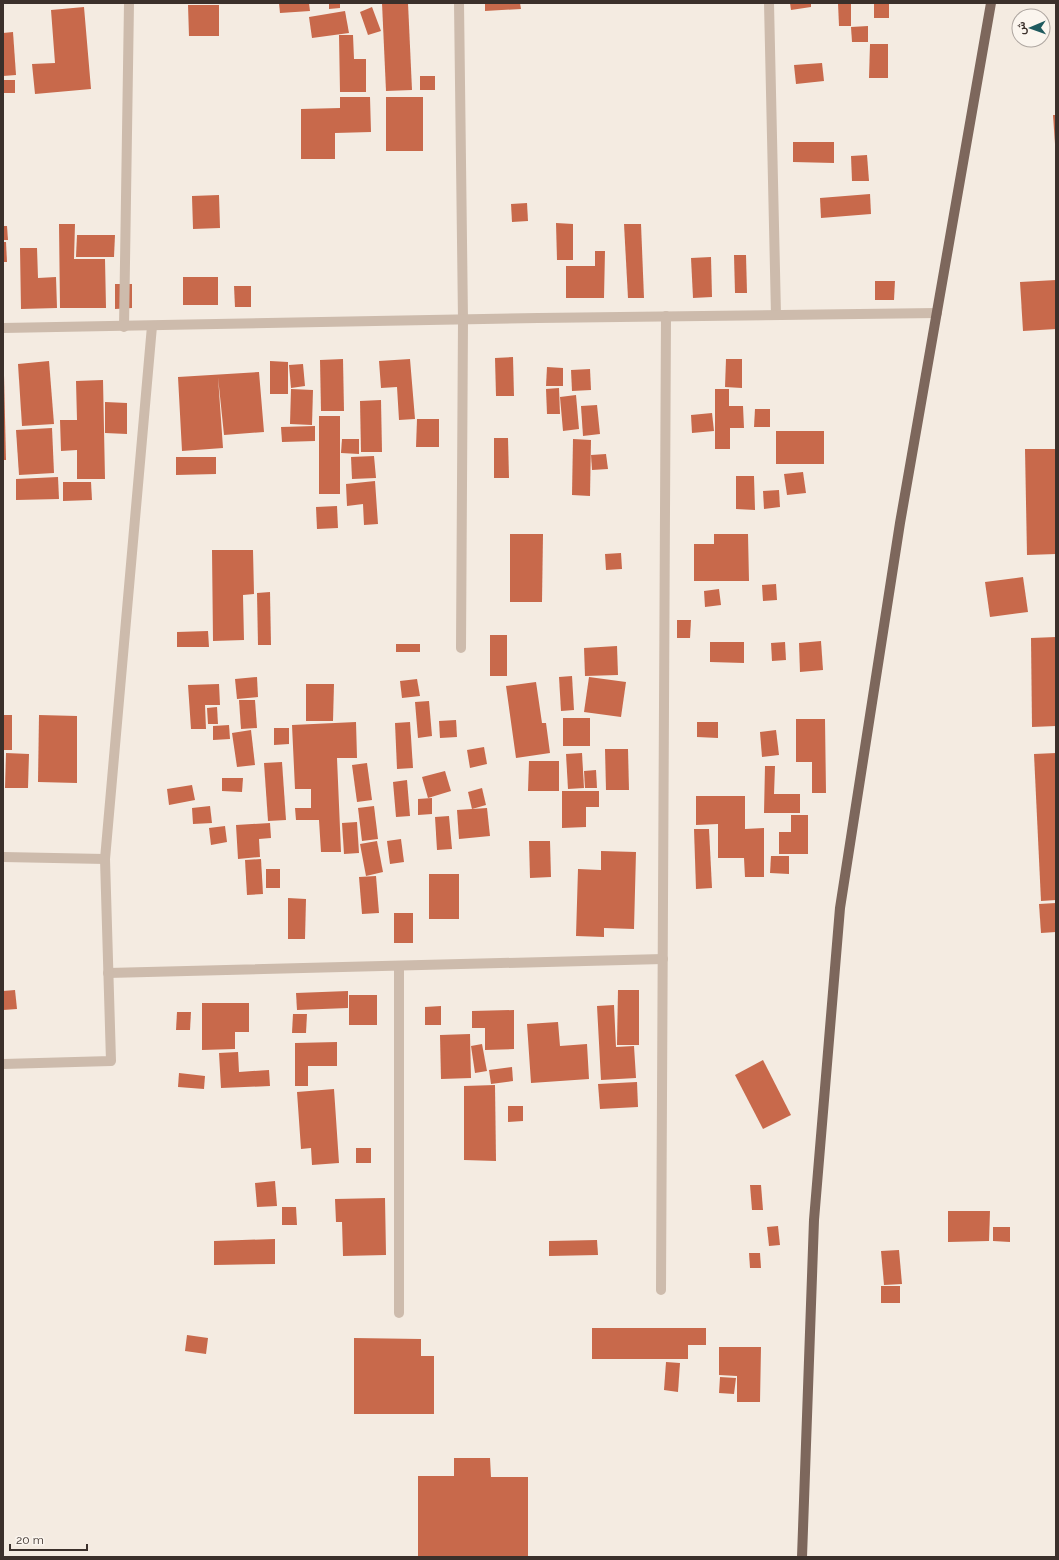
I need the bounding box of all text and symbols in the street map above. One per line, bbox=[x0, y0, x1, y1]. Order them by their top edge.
north arrow bbox=[1011, 8, 1051, 48]
text: ش bbox=[1015, 21, 1028, 35]
scale bar bbox=[10, 1526, 87, 1552]
text: 20 m bbox=[16, 1533, 44, 1547]

